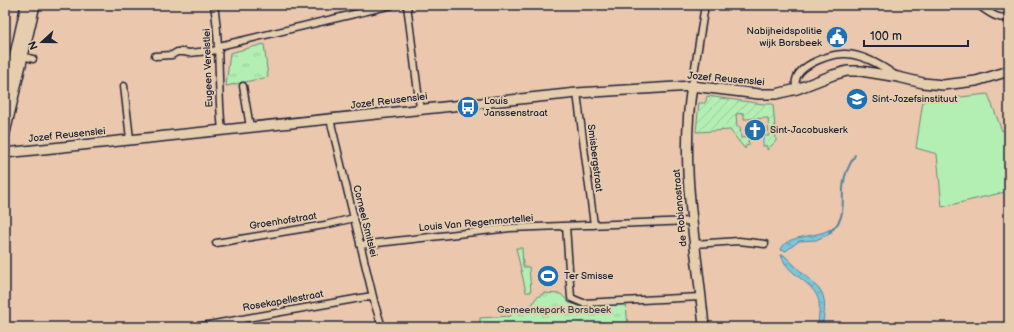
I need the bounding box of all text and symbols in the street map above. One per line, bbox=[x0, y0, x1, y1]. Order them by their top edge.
north arrow bbox=[22, 22, 62, 62]
scale bar bbox=[864, 22, 968, 48]
public building icon: Nabijheidspolitie wijk Borsbeek bbox=[824, 24, 850, 50]
place label: Nabijheidspolitie wijk Borsbeek bbox=[747, 25, 822, 49]
street label: Eugeen Verelstlei bbox=[201, 28, 215, 108]
text: 100 m bbox=[870, 29, 902, 44]
text: N bbox=[26, 39, 41, 52]
street label: Jozef Reusenslei bbox=[687, 70, 765, 88]
school or university icon: Sint-Jozefsinstituut bbox=[844, 86, 870, 112]
street label: Jozef Reusenslei bbox=[350, 90, 428, 112]
place label: Sint-Jozefsinstituut bbox=[872, 93, 957, 105]
bus stop icon: Louis Janssenstraat bbox=[455, 94, 481, 120]
place label: Louis Janssenstraat bbox=[484, 95, 548, 119]
church icon: Sint-Jacobuskerk bbox=[742, 117, 768, 143]
street label: Smisbergstraat bbox=[585, 123, 605, 193]
place label: Sint-Jacobuskerk bbox=[770, 124, 848, 136]
street label: Jozef Reusenslei bbox=[28, 125, 106, 145]
street label: de Robianostraat bbox=[671, 169, 689, 247]
street label: Corneel Smitslei bbox=[350, 184, 380, 258]
street label: Groenhofstraat bbox=[248, 210, 318, 232]
street label: Louis Van Regenmortellei bbox=[418, 212, 534, 234]
sports icon: Ter Smisse bbox=[535, 263, 561, 289]
place label: Ter Smisse bbox=[564, 270, 614, 282]
street label: Rosekapellestraat bbox=[242, 288, 324, 314]
park label: Gemeentepark Borsbeek bbox=[497, 304, 611, 316]

